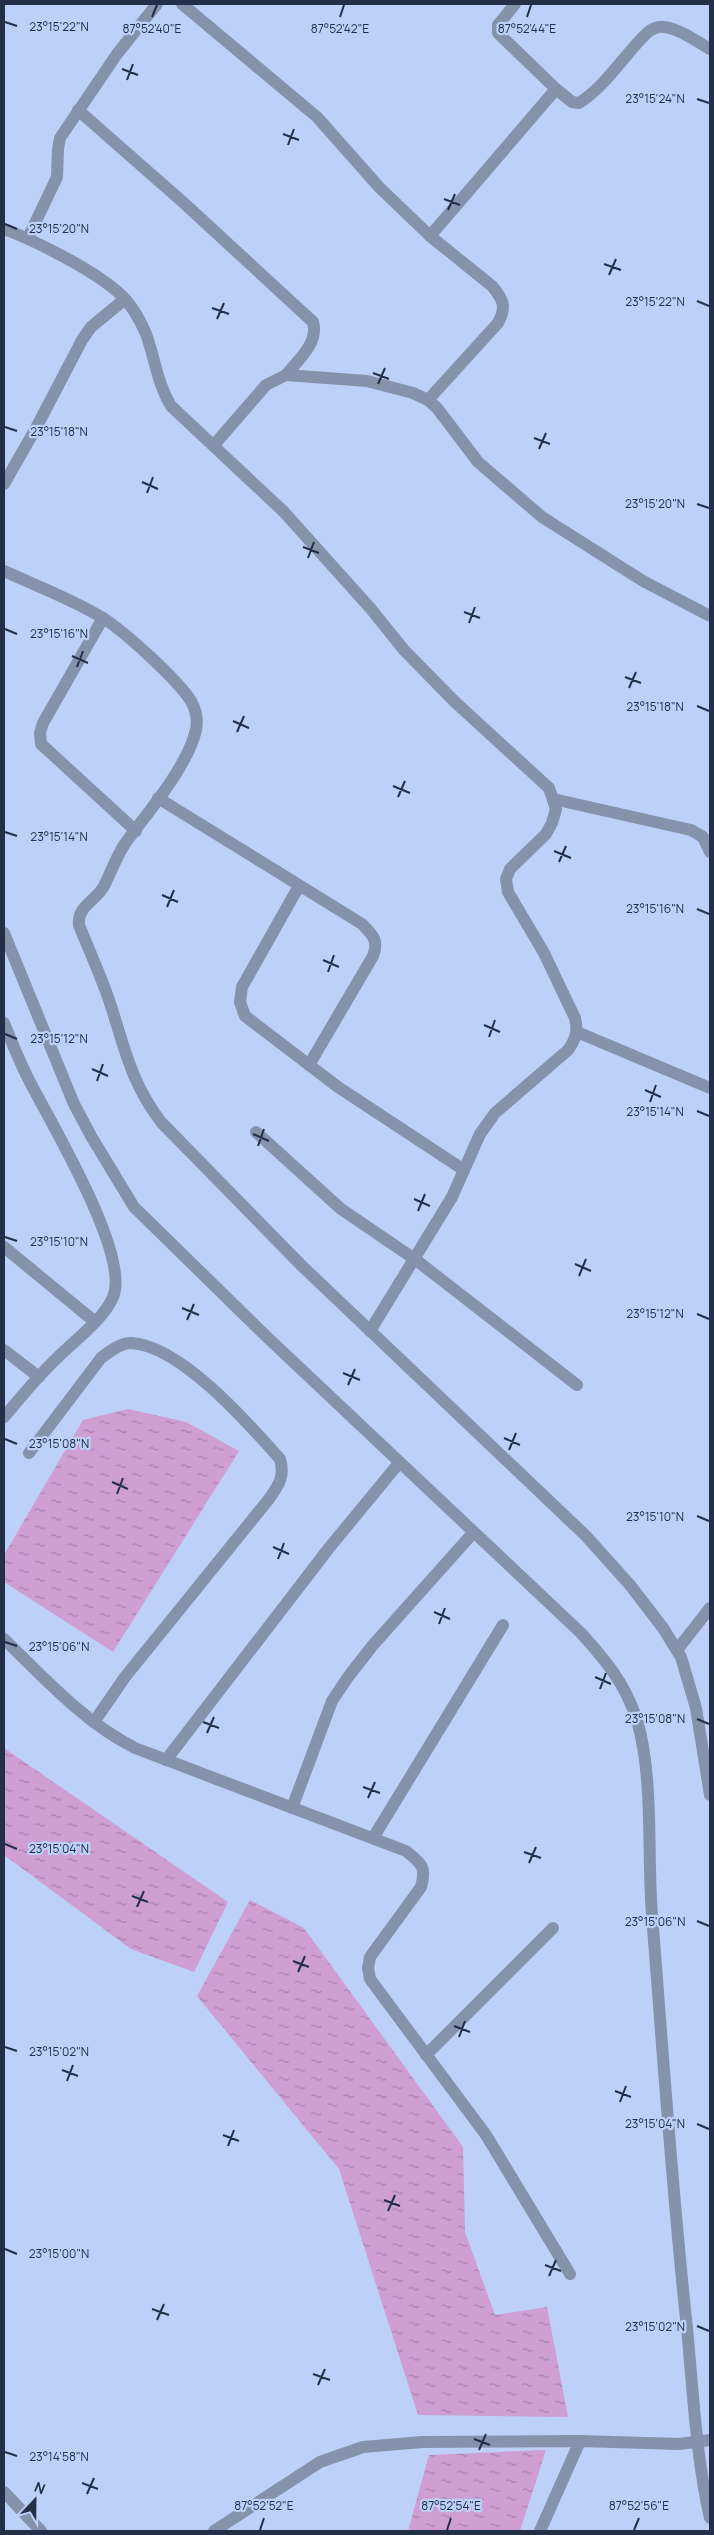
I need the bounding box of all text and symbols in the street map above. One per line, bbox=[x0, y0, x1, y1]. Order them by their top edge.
text: 23°15'22"N bbox=[29, 18, 89, 35]
text: 87°52'40"E bbox=[123, 20, 182, 37]
text: 87°52'42"E bbox=[311, 20, 369, 37]
text: 87°52'44"E bbox=[498, 20, 556, 37]
text: 23°15'24"N bbox=[625, 90, 685, 107]
text: 23°15'20"N bbox=[29, 220, 89, 237]
text: 23°15'22"N bbox=[625, 293, 685, 310]
text: 23°15'18"N bbox=[30, 423, 88, 440]
text: 23°15'20"N bbox=[625, 495, 685, 512]
text: 23°15'16"N bbox=[30, 625, 88, 642]
text: 23°15'18"N bbox=[626, 698, 684, 715]
text: 23°15'14"N bbox=[30, 828, 88, 845]
text: 23°15'16"N bbox=[626, 900, 684, 917]
text: 23°15'12"N bbox=[30, 1030, 88, 1047]
text: 23°15'14"N bbox=[626, 1103, 684, 1120]
text: 23°15'10"N bbox=[30, 1233, 88, 1250]
text: 23°15'12"N bbox=[626, 1305, 684, 1322]
text: 23°15'08"N bbox=[29, 1435, 89, 1452]
text: 23°15'10"N bbox=[626, 1508, 684, 1525]
text: 23°15'06"N bbox=[29, 1638, 89, 1655]
text: 23°15'08"N bbox=[625, 1710, 685, 1727]
text: 23°15'04"N bbox=[29, 1840, 89, 1857]
text: 23°15'06"N bbox=[625, 1913, 685, 1930]
text: 23°15'02"N bbox=[29, 2043, 89, 2060]
text: 23°15'04"N bbox=[625, 2115, 685, 2132]
text: 23°15'00"N bbox=[29, 2245, 89, 2262]
text: 23°15'02"N bbox=[625, 2318, 685, 2335]
text: 23°14'58"N bbox=[29, 2448, 89, 2465]
north arrow bbox=[10, 2475, 60, 2525]
text: N bbox=[32, 2477, 48, 2498]
text: 87°52'52"E bbox=[234, 2497, 294, 2514]
text: 87°52'54"E bbox=[421, 2497, 481, 2514]
text: 87°52'56"E bbox=[609, 2497, 669, 2514]

